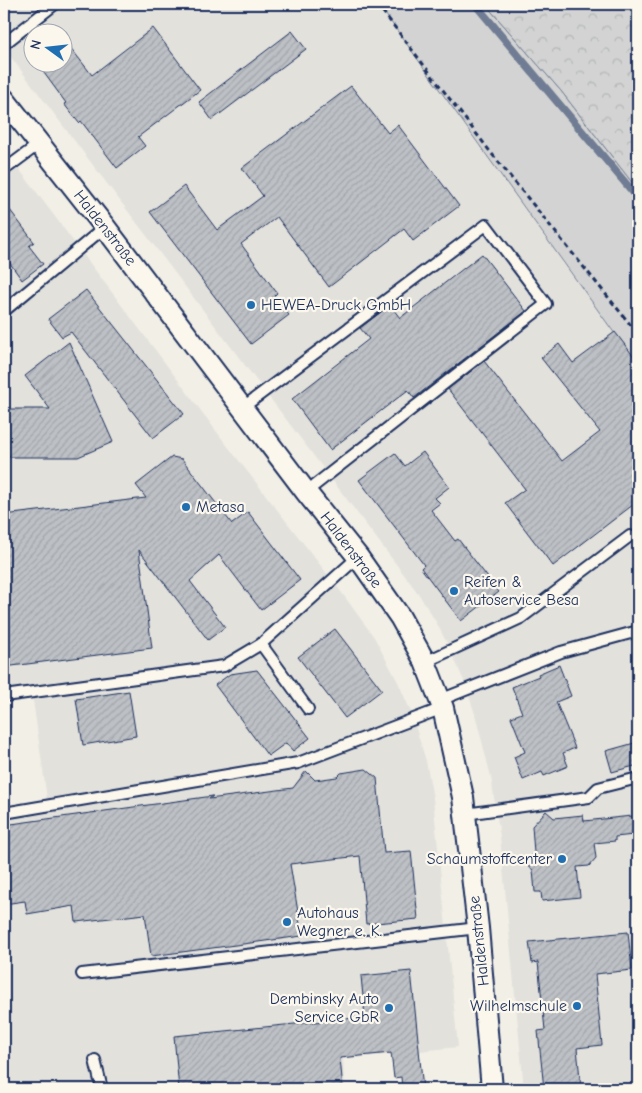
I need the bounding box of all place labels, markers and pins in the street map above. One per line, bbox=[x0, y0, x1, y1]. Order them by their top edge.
place label: HEWEA-Druck GmbH bbox=[261, 296, 411, 314]
marker: HEWEA-Druck GmbH bbox=[245, 299, 257, 311]
place label: Metasa bbox=[196, 498, 245, 516]
marker: Metasa bbox=[180, 501, 192, 513]
place label: Reifen & Autoservice Besa bbox=[464, 573, 579, 609]
marker: Reifen & Autoservice Besa bbox=[448, 585, 460, 597]
place label: Schaumstoffcenter bbox=[427, 850, 553, 868]
marker: Schaumstoffcenter bbox=[556, 853, 568, 865]
place label: Autohaus Wegner e. K. bbox=[297, 904, 382, 940]
marker: Autohaus Wegner e. K. bbox=[281, 916, 293, 928]
place label: Dembinsky Auto Service GbR bbox=[270, 990, 379, 1026]
place label: Wilhelmschule bbox=[470, 997, 567, 1015]
marker: Wilhelmschule bbox=[571, 1000, 583, 1012]
marker: Dembinsky Auto Service GbR bbox=[383, 1002, 395, 1014]

